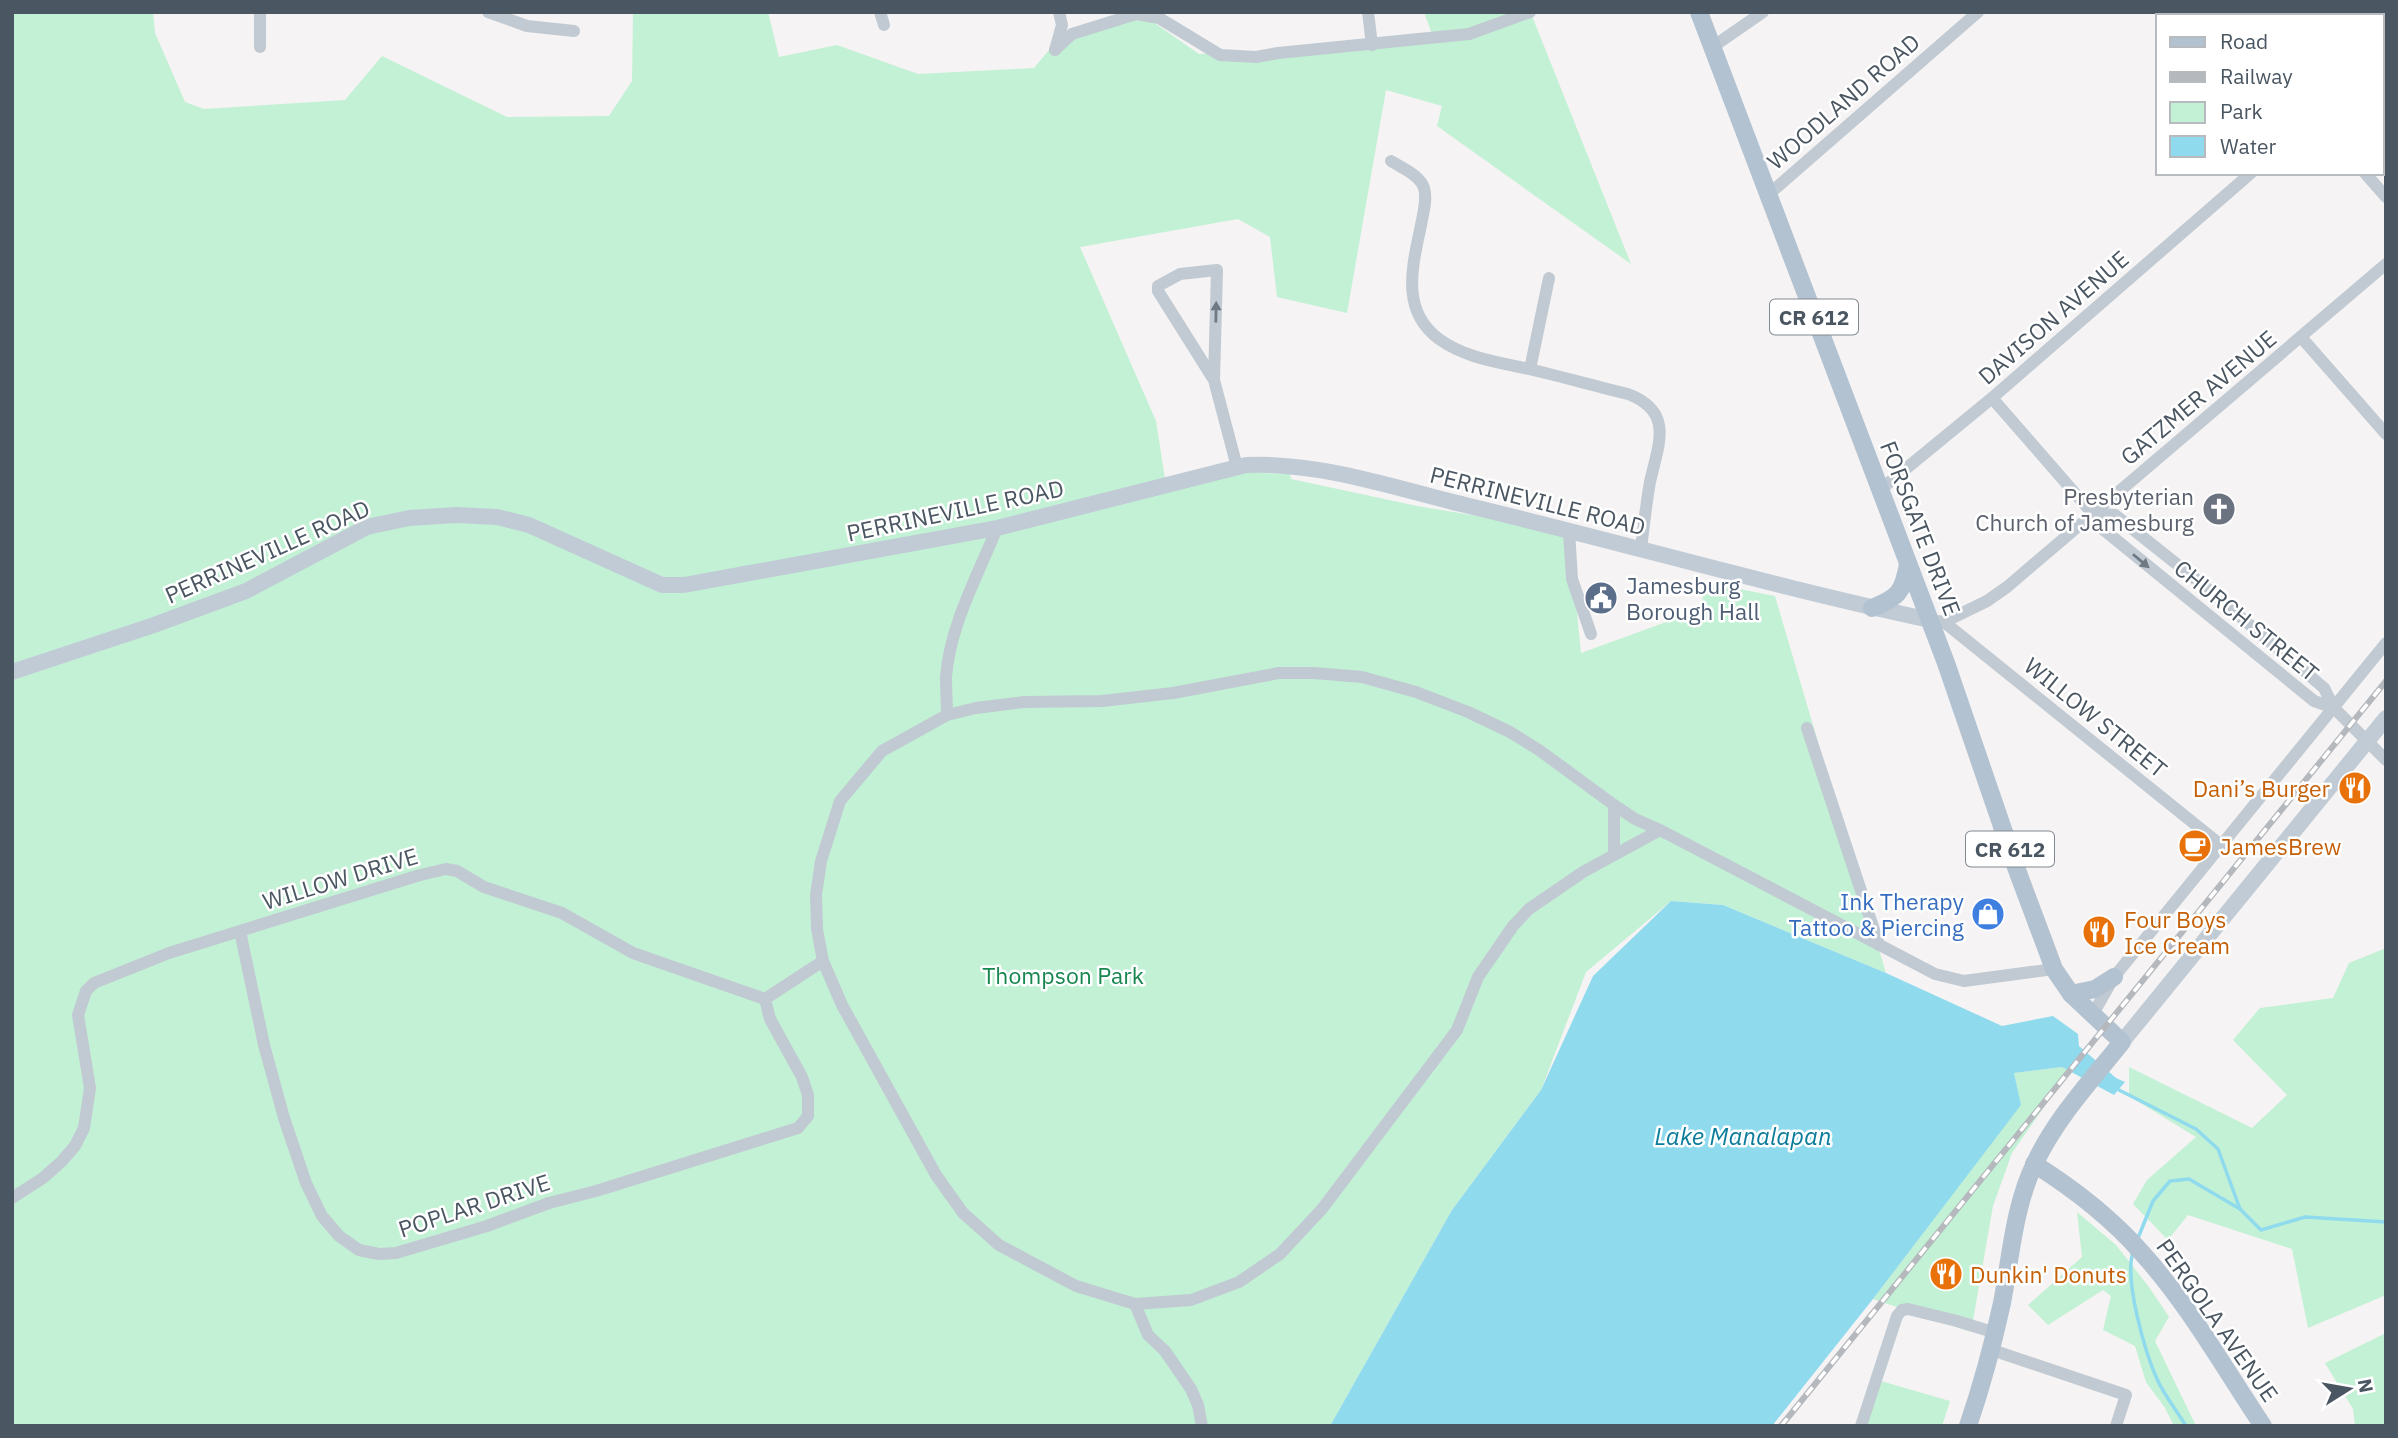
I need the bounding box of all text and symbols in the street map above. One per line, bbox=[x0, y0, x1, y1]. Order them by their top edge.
legend bbox=[2156, 14, 2384, 175]
street label: WOODLAND ROAD bbox=[1760, 26, 1926, 176]
text: Road bbox=[2220, 27, 2268, 55]
text: Railway bbox=[2220, 62, 2293, 90]
text: Park bbox=[2220, 97, 2263, 125]
text: Water bbox=[2220, 132, 2277, 160]
street label: DAVISON AVENUE bbox=[1971, 243, 2135, 391]
road number: CR 612 bbox=[1770, 300, 1858, 334]
one-way arrow bbox=[1210, 301, 1221, 323]
street label: GATZMER AVENUE bbox=[2114, 323, 2282, 471]
street label: FORSGATE DRIVE bbox=[1874, 436, 1968, 620]
street label: PERRINEVILLE ROAD bbox=[1427, 459, 1649, 541]
street label: PERRINEVILLE ROAD bbox=[844, 472, 1066, 548]
place label: Presbyterian Church of Jamesburg bbox=[1975, 481, 2194, 537]
church icon: Presbyterian Church of Jamesburg bbox=[2200, 490, 2238, 528]
street label: PERRINEVILLE ROAD bbox=[160, 492, 374, 610]
street label: CHURCH STREET bbox=[2169, 552, 2325, 688]
one-way arrow bbox=[2133, 553, 2150, 568]
place label: Jamesburg Borough Hall bbox=[1626, 570, 1760, 626]
public building icon: Jamesburg Borough Hall bbox=[1582, 579, 1620, 617]
street label: WILLOW STREET bbox=[2018, 650, 2174, 784]
restaurant icon: Dani’s Burger bbox=[2336, 769, 2374, 807]
place label: Dani’s Burger bbox=[2193, 773, 2331, 803]
cafe icon: JamesBrew bbox=[2176, 827, 2214, 865]
place label: JamesBrew bbox=[2220, 831, 2341, 861]
road number: CR 612 bbox=[1966, 832, 2054, 866]
street label: WILLOW DRIVE bbox=[259, 840, 421, 916]
place label: Ink Therapy Tattoo & Piercing bbox=[1789, 886, 1965, 942]
shop icon: Ink Therapy Tattoo & Piercing bbox=[1969, 895, 2007, 933]
place label: Four Boys Ice Cream bbox=[2124, 904, 2230, 960]
restaurant icon: Four Boys Ice Cream bbox=[2080, 913, 2118, 951]
park label: Thompson Park bbox=[982, 960, 1144, 990]
water label: Lake Manalapan bbox=[1654, 1120, 1832, 1152]
street label: POPLAR DRIVE bbox=[394, 1166, 554, 1244]
street label: PERGOLA AVENUE bbox=[2150, 1232, 2286, 1408]
restaurant icon: Dunkin' Donuts bbox=[1927, 1255, 1965, 1293]
place label: Dunkin' Donuts bbox=[1970, 1259, 2127, 1289]
north arrow bbox=[2314, 1354, 2384, 1424]
text: N bbox=[2353, 1377, 2379, 1395]

